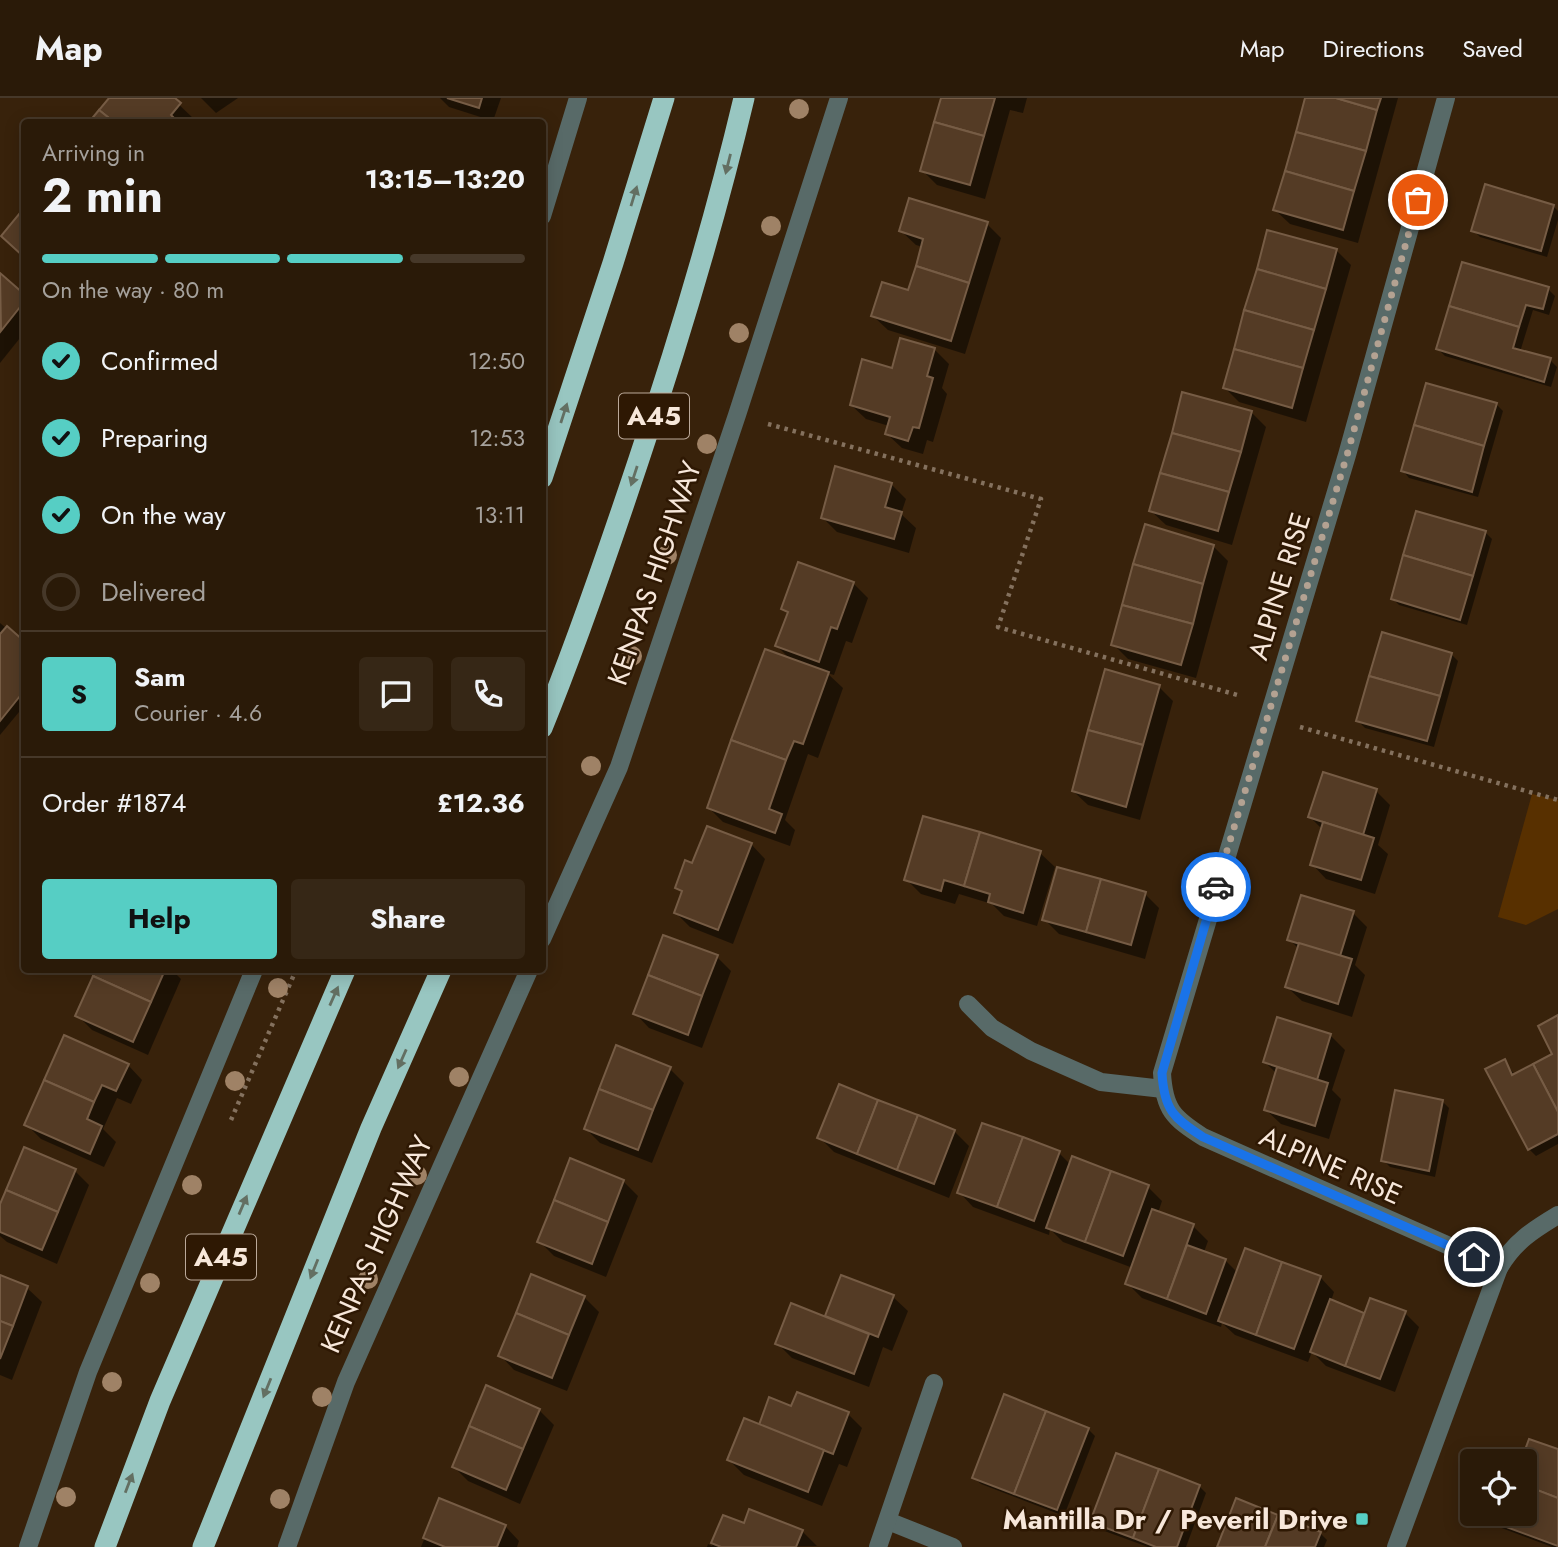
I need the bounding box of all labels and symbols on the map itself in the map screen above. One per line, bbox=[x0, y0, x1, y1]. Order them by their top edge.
one-way arrow bbox=[722, 154, 733, 176]
pin bbox=[1388, 170, 1448, 230]
one-way arrow bbox=[629, 185, 639, 206]
road number: A45 bbox=[619, 394, 689, 438]
one-way arrow bbox=[559, 402, 570, 423]
street label: KENPAS HIGHWAY bbox=[597, 455, 712, 691]
one-way arrow bbox=[628, 465, 639, 486]
street label: ALPINE RISE bbox=[1238, 507, 1321, 665]
courier bbox=[1181, 852, 1251, 922]
one-way arrow bbox=[328, 986, 340, 1006]
one-way arrow bbox=[396, 1049, 408, 1069]
street label: ALPINE RISE bbox=[1253, 1116, 1409, 1215]
street label: KENPAS HIGHWAY bbox=[310, 1129, 443, 1360]
one-way arrow bbox=[238, 1194, 249, 1215]
pin bbox=[1444, 1227, 1504, 1287]
road number: A45 bbox=[186, 1234, 256, 1280]
one-way arrow bbox=[309, 1259, 320, 1280]
one-way arrow bbox=[261, 1378, 272, 1399]
one-way arrow bbox=[124, 1473, 135, 1494]
place label: Mantilla Dr / Peveril Drive bbox=[1003, 1499, 1348, 1540]
marker: Mantilla Dr / Peveril Drive bbox=[1354, 1511, 1370, 1527]

